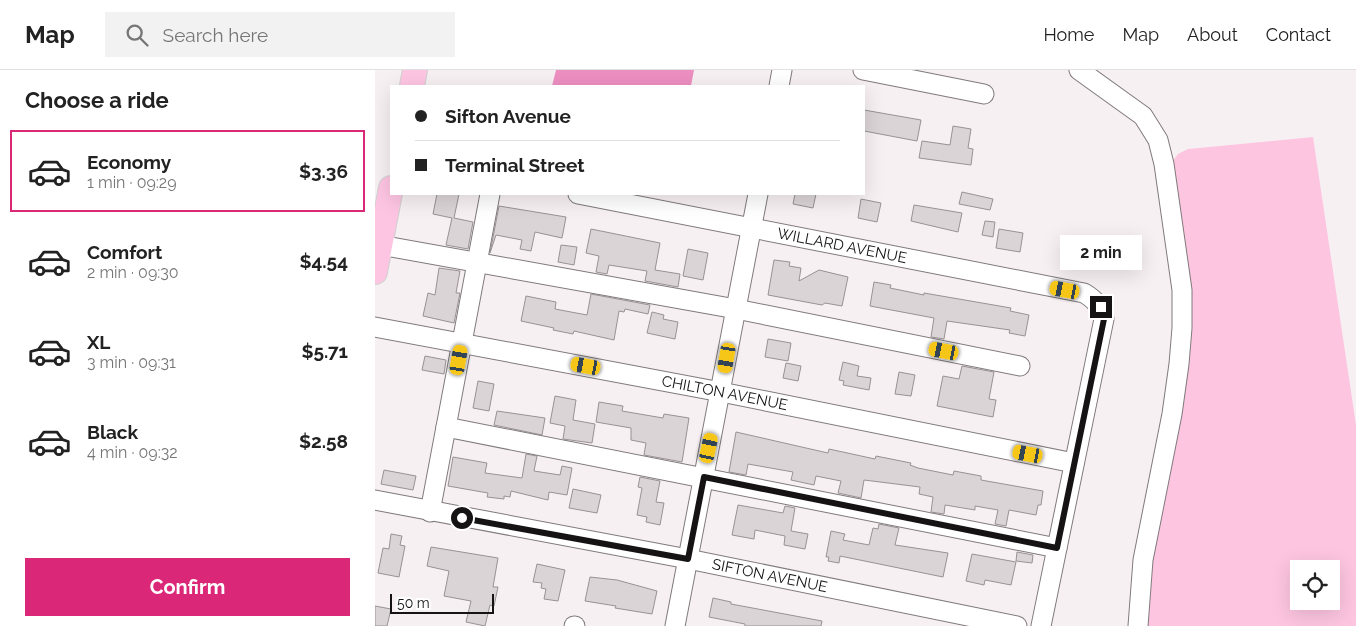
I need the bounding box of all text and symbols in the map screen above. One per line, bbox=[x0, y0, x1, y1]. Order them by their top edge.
search box bbox=[105, 12, 455, 57]
text: Map bbox=[25, 20, 75, 49]
icon: search bbox=[123, 21, 151, 49]
text: Search here bbox=[163, 24, 268, 46]
text: Home bbox=[1043, 24, 1094, 45]
text: Map bbox=[1122, 24, 1159, 45]
text: About bbox=[1187, 24, 1238, 45]
text: Contact bbox=[1266, 24, 1331, 45]
text: Choose a ride bbox=[25, 87, 169, 113]
text: Sifton Avenue bbox=[445, 105, 571, 127]
icon: car bbox=[27, 149, 72, 194]
text: Economy bbox=[87, 151, 171, 173]
text: Terminal Street bbox=[445, 154, 585, 176]
text: $3.36 bbox=[299, 160, 348, 182]
text: 1 min · 09:29 bbox=[87, 173, 177, 192]
street label: WILLARD AVENUE bbox=[776, 224, 908, 267]
callout: 2 min bbox=[1060, 234, 1142, 270]
icon: car bbox=[27, 239, 72, 284]
text: Comfort bbox=[87, 241, 162, 263]
text: 2 min bbox=[1080, 243, 1122, 262]
text: $4.54 bbox=[299, 250, 348, 272]
text: 2 min · 09:30 bbox=[87, 263, 179, 282]
car bbox=[1048, 280, 1081, 300]
route end bbox=[1090, 296, 1112, 318]
icon: car bbox=[27, 329, 72, 374]
text: XL bbox=[87, 331, 110, 353]
text: $5.71 bbox=[301, 340, 348, 362]
car bbox=[927, 341, 960, 361]
car bbox=[717, 342, 736, 374]
car bbox=[449, 344, 468, 376]
text: 3 min · 09:31 bbox=[87, 353, 176, 372]
car bbox=[569, 356, 602, 376]
street label: CHILTON AVENUE bbox=[660, 372, 789, 414]
icon: car bbox=[27, 419, 72, 464]
text: Black bbox=[87, 421, 138, 443]
text: $2.58 bbox=[299, 430, 348, 452]
car bbox=[698, 432, 719, 464]
text: 4 min · 09:32 bbox=[87, 443, 178, 462]
car bbox=[1011, 444, 1044, 464]
route start bbox=[451, 507, 473, 529]
street label: SIFTON AVENUE bbox=[711, 555, 829, 596]
button: Confirm bbox=[25, 558, 350, 616]
map controls bbox=[1290, 560, 1340, 610]
button: locate bbox=[1290, 560, 1340, 610]
scale bar bbox=[390, 591, 494, 614]
text: 50 m bbox=[397, 595, 430, 611]

